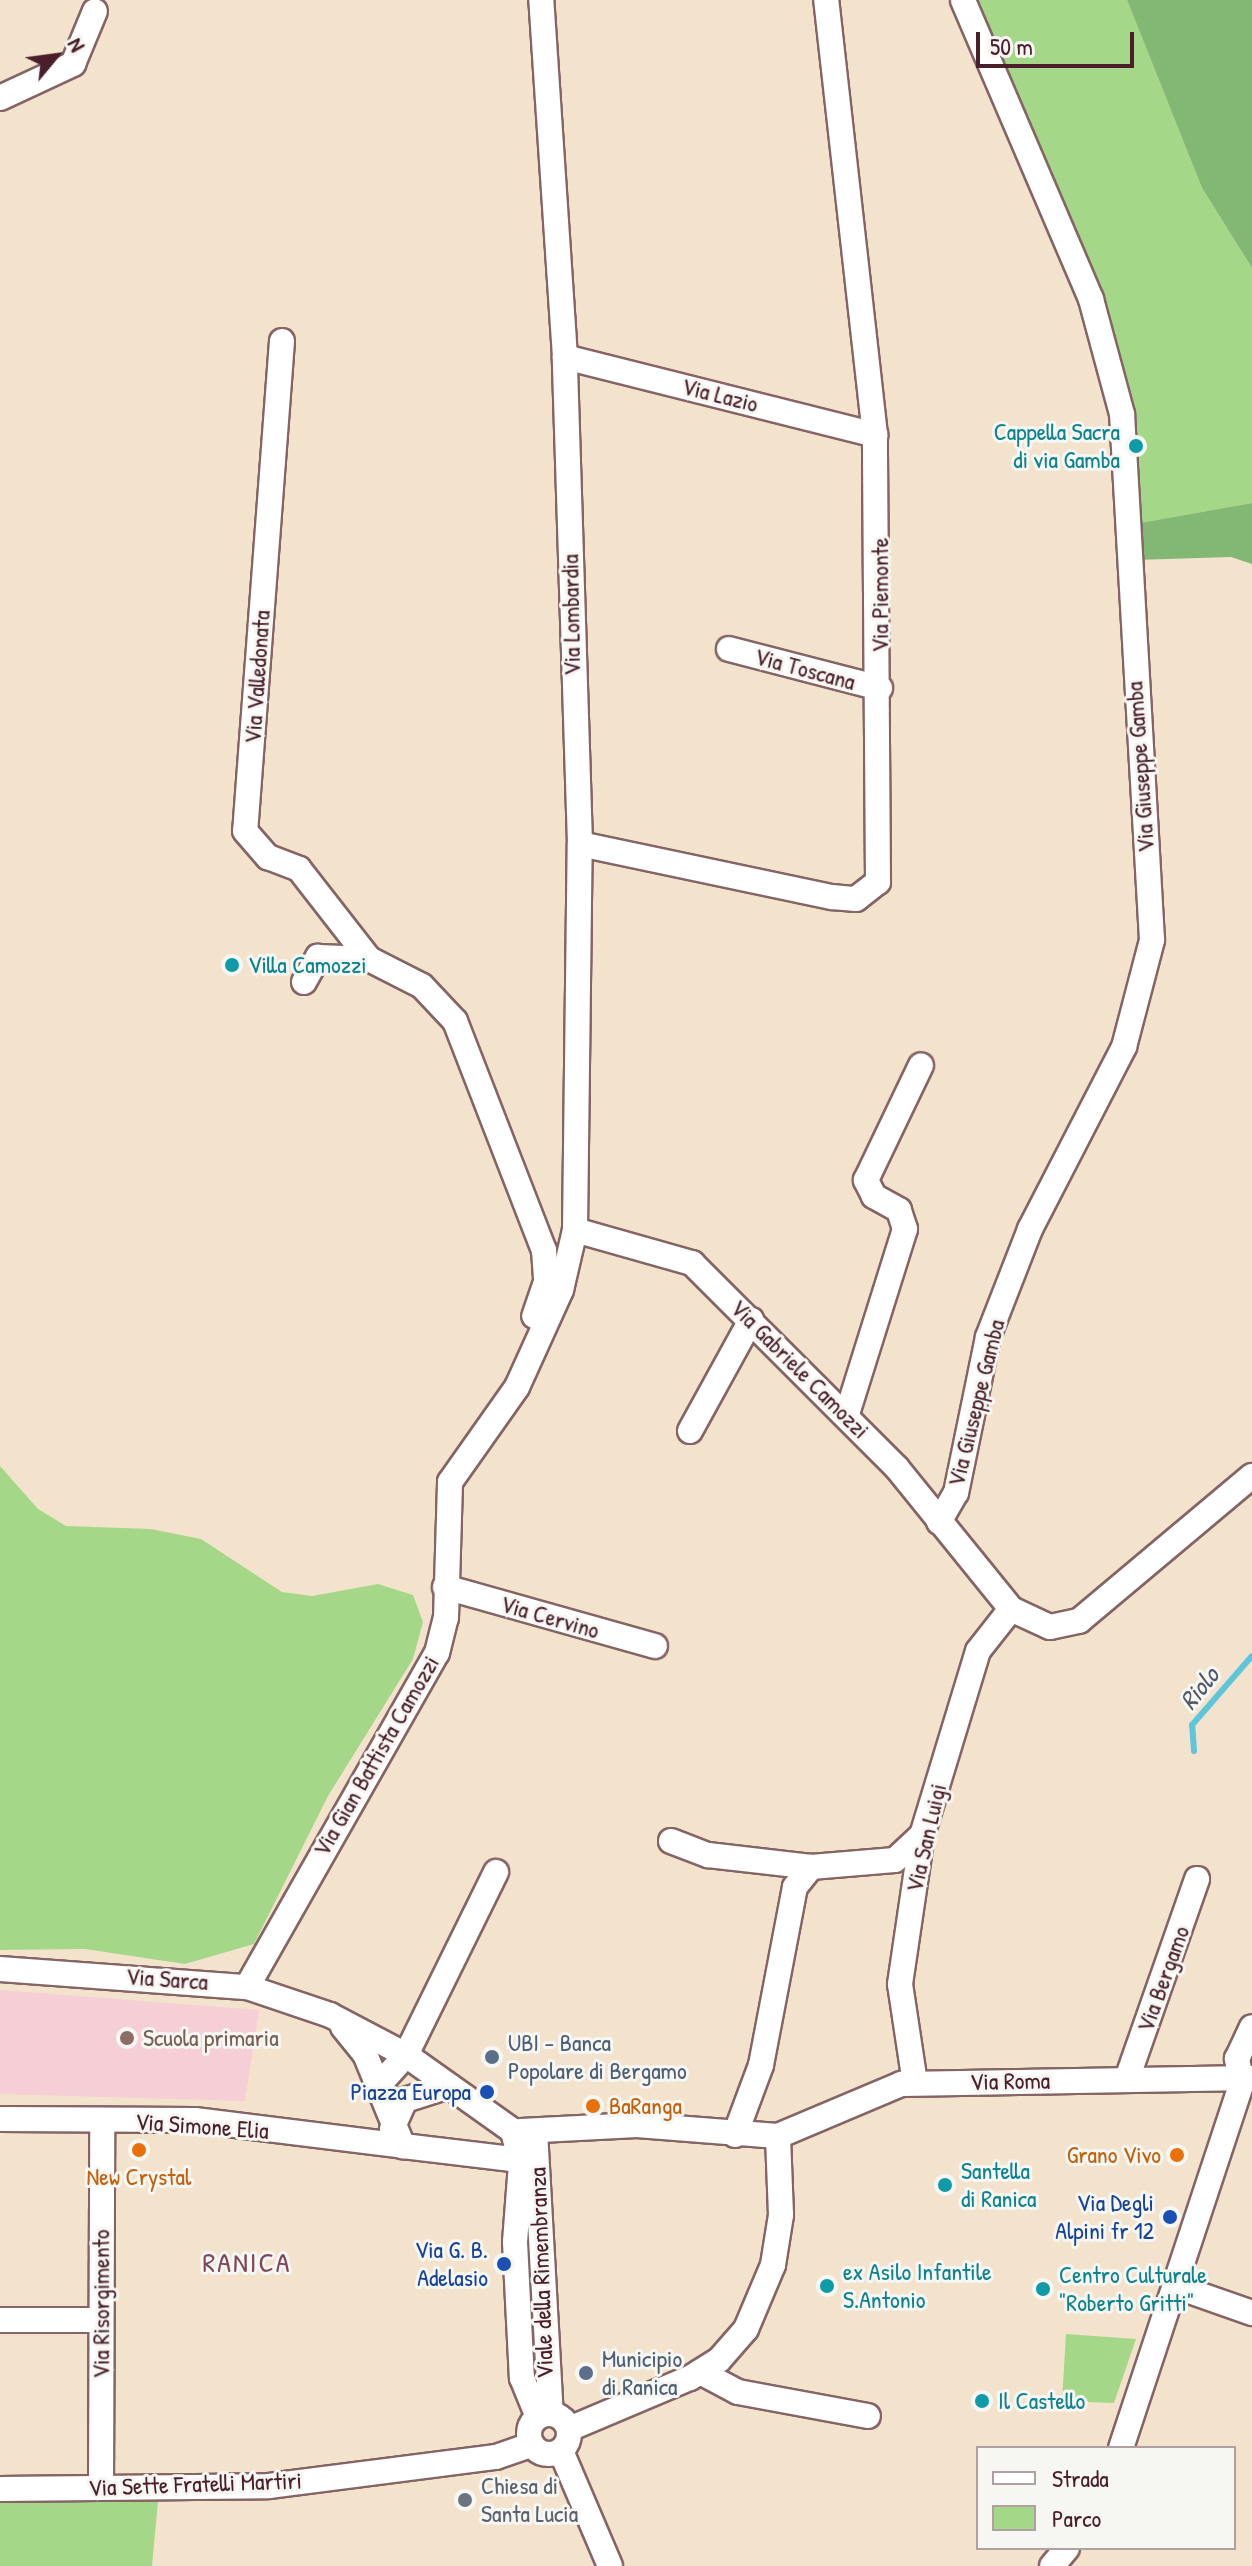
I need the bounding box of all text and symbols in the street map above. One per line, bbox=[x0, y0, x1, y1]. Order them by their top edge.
north arrow bbox=[16, 16, 96, 96]
scale bar bbox=[980, 16, 1138, 66]
text: 50 m bbox=[990, 30, 1033, 62]
text: N bbox=[61, 32, 93, 57]
street label: Via Lazio bbox=[679, 372, 761, 418]
place label: Cappella Sacra di via Gamba bbox=[994, 418, 1120, 474]
marker: Cappella Sacra di via Gamba bbox=[1127, 437, 1145, 455]
street label: Via Piemonte bbox=[866, 538, 894, 652]
street label: Via Lombardia bbox=[556, 554, 586, 676]
street label: Via Valledonata bbox=[238, 609, 276, 745]
street label: Via Toscana bbox=[752, 642, 858, 696]
street label: Via Giuseppe Gamba bbox=[1120, 681, 1160, 853]
place label: Villa Camozzi bbox=[248, 951, 367, 979]
marker: Villa Camozzi bbox=[223, 956, 241, 974]
street label: Via Gabriele Camozzi bbox=[725, 1294, 875, 1444]
street label: Via Giuseppe Gamba bbox=[941, 1316, 1011, 1490]
street label: Via Cervino bbox=[497, 1589, 603, 1645]
street label: Via Gian Battista Camozzi bbox=[307, 1651, 445, 1861]
water label: Riolo bbox=[1173, 1661, 1225, 1715]
street label: Via San Luigi bbox=[900, 1781, 952, 1895]
street label: Via Bergamo bbox=[1131, 1922, 1195, 2036]
street label: Via Sarca bbox=[125, 1962, 209, 1996]
place label: Scuola primaria bbox=[143, 2024, 279, 2052]
marker: Scuola primaria bbox=[118, 2029, 136, 2047]
place label: UBI - Banca Popolare di Bergamo bbox=[508, 2029, 687, 2085]
marker: UBI - Banca Popolare di Bergamo bbox=[483, 2048, 501, 2066]
street label: Via Roma bbox=[970, 2066, 1050, 2096]
place label: Piazza Europa bbox=[350, 2078, 471, 2106]
marker: Piazza Europa bbox=[478, 2083, 496, 2101]
place label: BaRanga bbox=[609, 2092, 682, 2120]
marker: BaRanga bbox=[584, 2097, 602, 2115]
street label: Via Simone Elia bbox=[134, 2107, 270, 2145]
marker: New Crystal bbox=[130, 2141, 148, 2159]
place label: Grano Vivo bbox=[1067, 2141, 1161, 2169]
marker: Grano Vivo bbox=[1168, 2146, 1186, 2164]
place label: Santella di Ranica bbox=[961, 2157, 1037, 2213]
place label: New Crystal bbox=[87, 2163, 191, 2191]
street label: Viale della Rimembranza bbox=[523, 2167, 559, 2379]
marker: Santella di Ranica bbox=[936, 2176, 954, 2194]
place label: Via Degli Alpini fr 12 bbox=[1055, 2189, 1154, 2245]
marker: Via Degli Alpini fr 12 bbox=[1161, 2208, 1179, 2226]
street label: Via Risorgimento bbox=[87, 2230, 115, 2378]
place label: Via G. B. Adelasio bbox=[415, 2236, 488, 2292]
district label: RANICA bbox=[203, 2245, 291, 2279]
marker: Via G. B. Adelasio bbox=[495, 2255, 513, 2273]
place label: ex Asilo Infantile S.Antonio bbox=[843, 2258, 992, 2314]
place label: Centro Culturale "Roberto Gritti" bbox=[1059, 2261, 1207, 2317]
marker: ex Asilo Infantile S.Antonio bbox=[818, 2277, 836, 2295]
marker: Centro Culturale "Roberto Gritti" bbox=[1034, 2280, 1052, 2298]
place label: Municipio di Ranica bbox=[602, 2345, 682, 2401]
marker: Municipio di Ranica bbox=[577, 2364, 595, 2382]
place label: Il Castello bbox=[998, 2387, 1085, 2415]
marker: Il Castello bbox=[973, 2392, 991, 2410]
legend bbox=[976, 2446, 1236, 2550]
text: Strada bbox=[1052, 2462, 1109, 2494]
street label: Via Sette Fratelli Martiri bbox=[88, 2466, 302, 2502]
place label: Chiesa di Santa Lucia bbox=[481, 2472, 578, 2528]
marker: Chiesa di Santa Lucia bbox=[456, 2491, 474, 2509]
text: Parco bbox=[1052, 2502, 1101, 2534]

